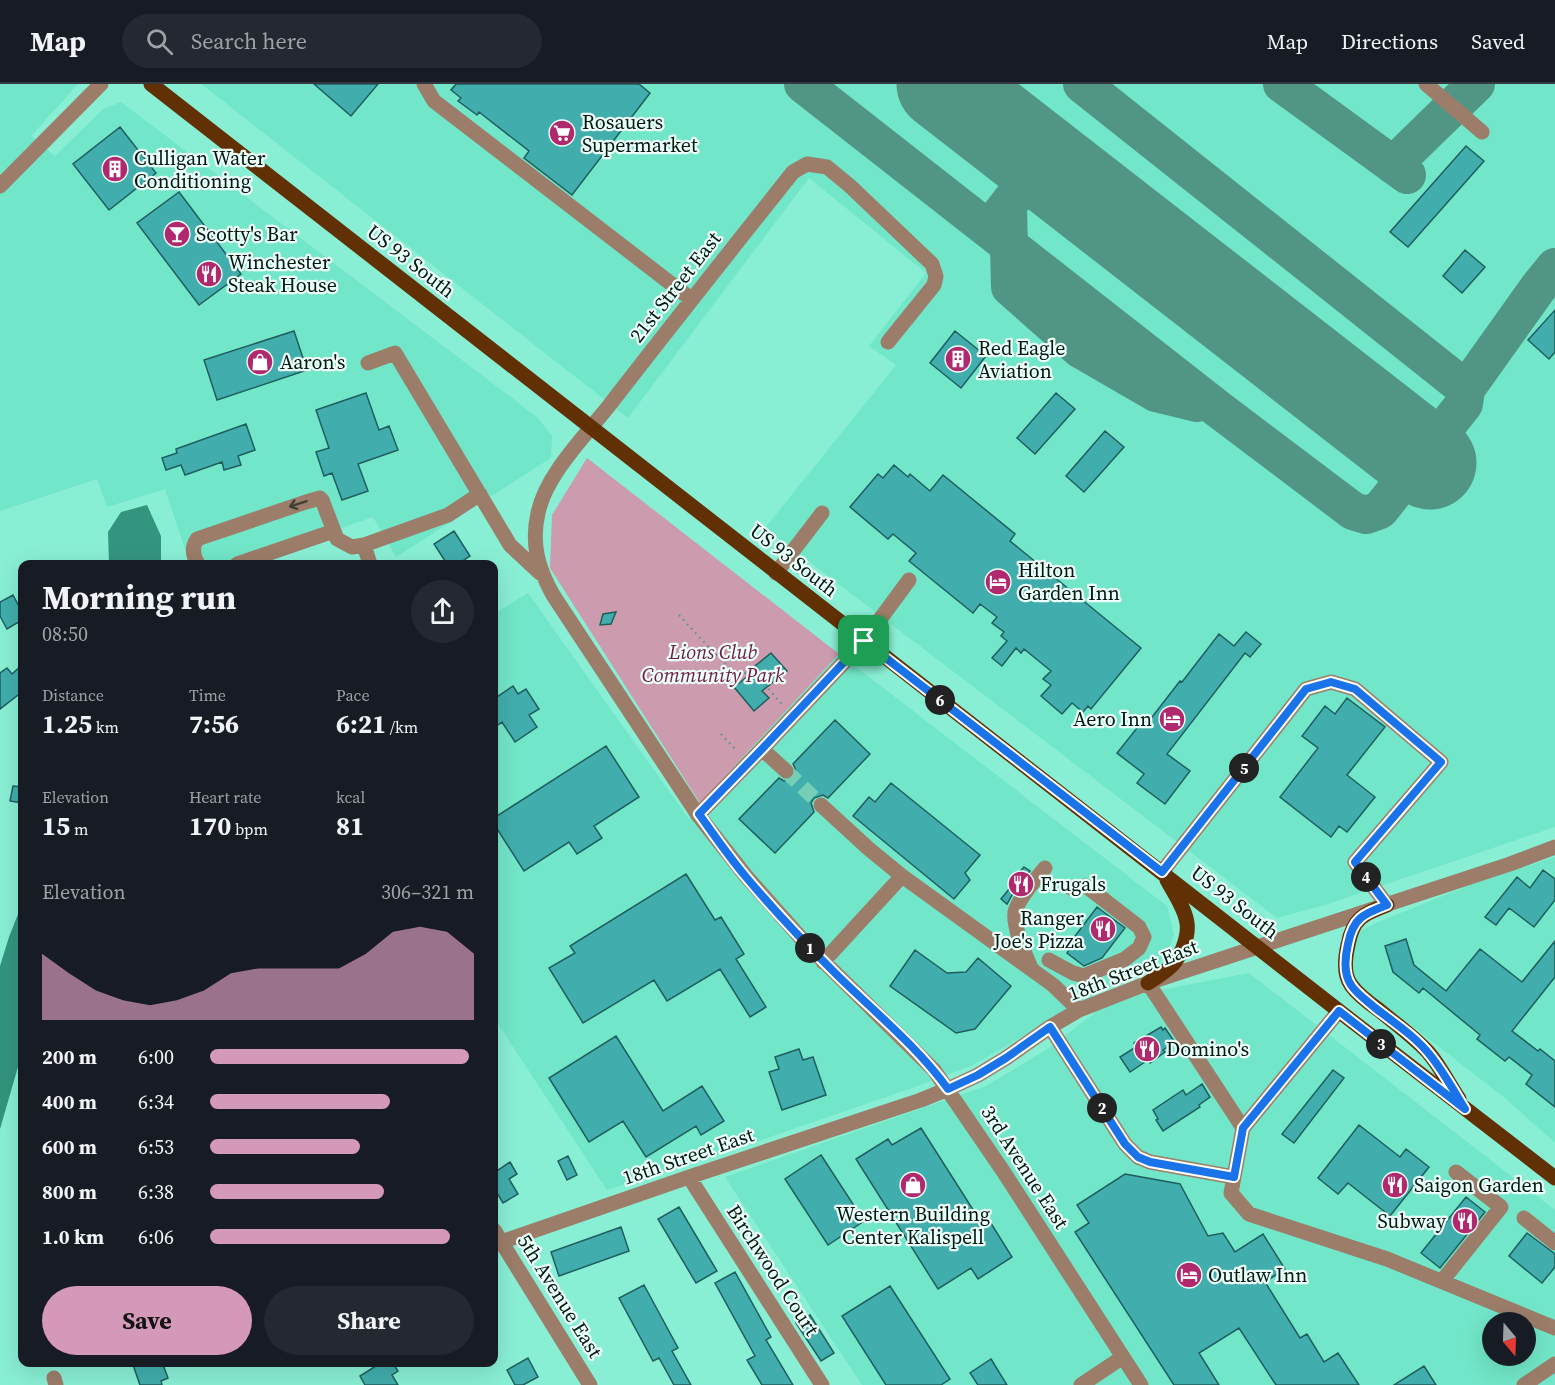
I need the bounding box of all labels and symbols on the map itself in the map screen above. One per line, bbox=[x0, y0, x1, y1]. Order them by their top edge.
place label: Rosauers Supermarket bbox=[582, 108, 698, 159]
supermarket icon: Rosauers Supermarket bbox=[547, 118, 577, 148]
place label: Culligan Water Conditioning bbox=[134, 144, 266, 195]
building icon: Culligan Water Conditioning bbox=[100, 154, 130, 184]
street label: US 93 South bbox=[361, 218, 461, 304]
bar icon: Scotty's Bar bbox=[162, 219, 192, 249]
place label: Scotty's Bar bbox=[196, 220, 298, 248]
street label: 21st Street East bbox=[623, 225, 727, 348]
place label: Winchester Steak House bbox=[228, 248, 337, 299]
restaurant icon: Winchester Steak House bbox=[194, 259, 224, 289]
place label: Red Eagle Aviation bbox=[978, 334, 1065, 385]
building icon: Red Eagle Aviation bbox=[943, 344, 973, 374]
shop icon: Aaron's bbox=[245, 347, 275, 377]
place label: Aaron's bbox=[280, 348, 345, 376]
one-way arrow bbox=[289, 499, 308, 510]
street label: US 93 South bbox=[744, 517, 844, 603]
place label: Hilton Garden Inn bbox=[1018, 556, 1120, 607]
hotel icon: Hilton Garden Inn bbox=[983, 567, 1013, 597]
pin bbox=[838, 615, 889, 666]
park label: Lions Club Community Park bbox=[642, 638, 785, 689]
pin: 6 bbox=[925, 685, 955, 715]
hotel icon: Aero Inn bbox=[1157, 704, 1187, 734]
place label: Aero Inn bbox=[1073, 705, 1152, 733]
pin: 5 bbox=[1229, 753, 1259, 783]
street label: US 93 South bbox=[1185, 859, 1285, 945]
pin: 4 bbox=[1351, 862, 1381, 892]
restaurant icon: Frugals bbox=[1006, 869, 1036, 899]
place label: Frugals bbox=[1040, 870, 1106, 898]
place label: Ranger Joe's Pizza bbox=[992, 904, 1085, 955]
restaurant icon: Ranger Joe's Pizza bbox=[1088, 914, 1118, 944]
street label: 18th Street East bbox=[1064, 932, 1202, 1008]
pin: 1 bbox=[795, 933, 825, 963]
pin: 3 bbox=[1366, 1029, 1396, 1059]
restaurant icon: Domino's bbox=[1132, 1034, 1162, 1064]
place label: Domino's bbox=[1166, 1035, 1249, 1063]
pin: 2 bbox=[1087, 1093, 1117, 1123]
street label: 3rd Avenue East bbox=[975, 1100, 1076, 1235]
street label: 18th Street East bbox=[619, 1120, 758, 1192]
shop icon: Western Building Center Kalispell bbox=[898, 1170, 928, 1200]
restaurant icon: Saigon Garden bbox=[1380, 1170, 1410, 1200]
place label: Saigon Garden bbox=[1414, 1171, 1544, 1199]
street label: Birchwood Court bbox=[720, 1199, 826, 1341]
place label: Western Building Center Kalispell bbox=[836, 1200, 990, 1251]
restaurant icon: Subway bbox=[1450, 1206, 1480, 1236]
place label: Subway bbox=[1378, 1207, 1447, 1235]
street label: 5th Avenue East bbox=[511, 1229, 609, 1364]
hotel icon: Outlaw Inn bbox=[1174, 1260, 1204, 1290]
place label: Outlaw Inn bbox=[1208, 1261, 1307, 1289]
north arrow bbox=[1482, 1312, 1536, 1366]

